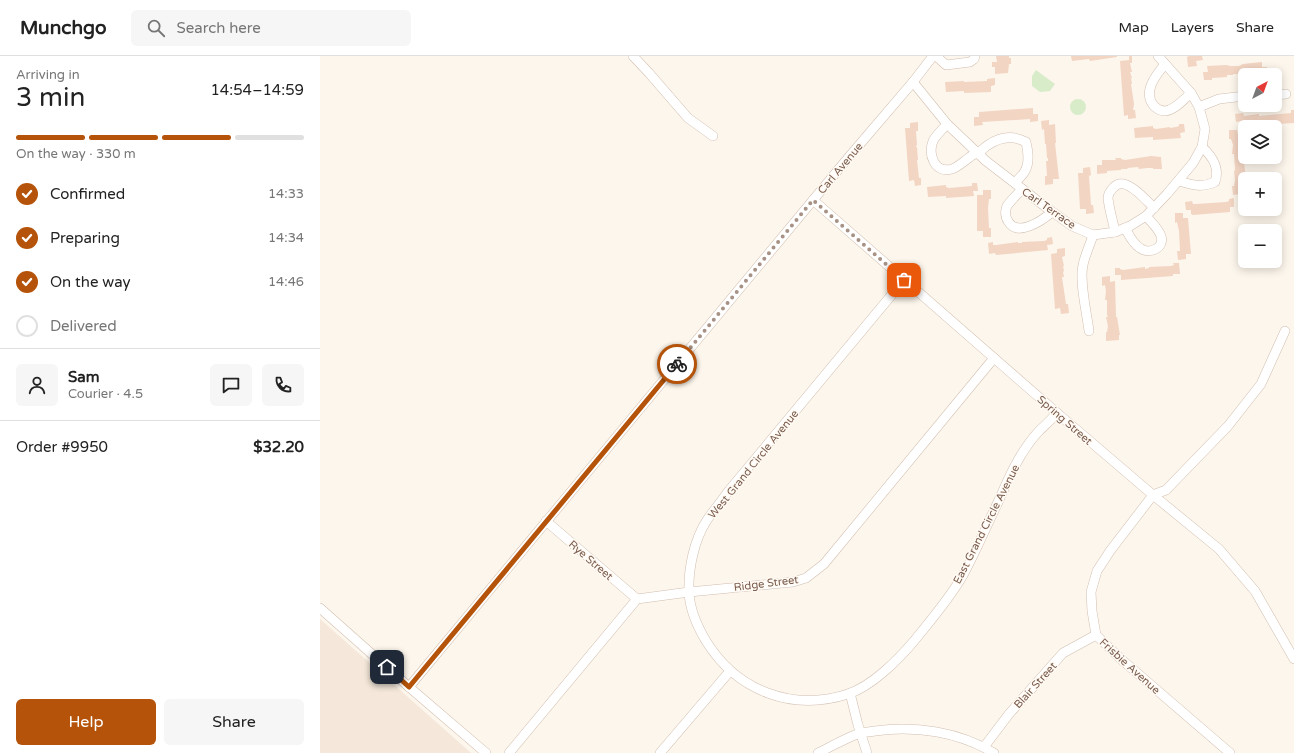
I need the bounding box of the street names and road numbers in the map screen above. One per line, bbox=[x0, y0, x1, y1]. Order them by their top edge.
street label: Carl Avenue bbox=[815, 140, 866, 197]
street label: Carl Terrace bbox=[1019, 185, 1078, 232]
street label: Spring Street bbox=[1035, 393, 1095, 448]
street label: West Grand Circle Avenue bbox=[706, 407, 801, 521]
street label: East Grand Circle Avenue bbox=[951, 462, 1022, 586]
street label: Rye Street bbox=[566, 538, 615, 583]
street label: Ridge Street bbox=[733, 573, 799, 594]
street label: Frisbie Avenue bbox=[1097, 636, 1163, 697]
street label: Blair Street bbox=[1011, 660, 1060, 711]

